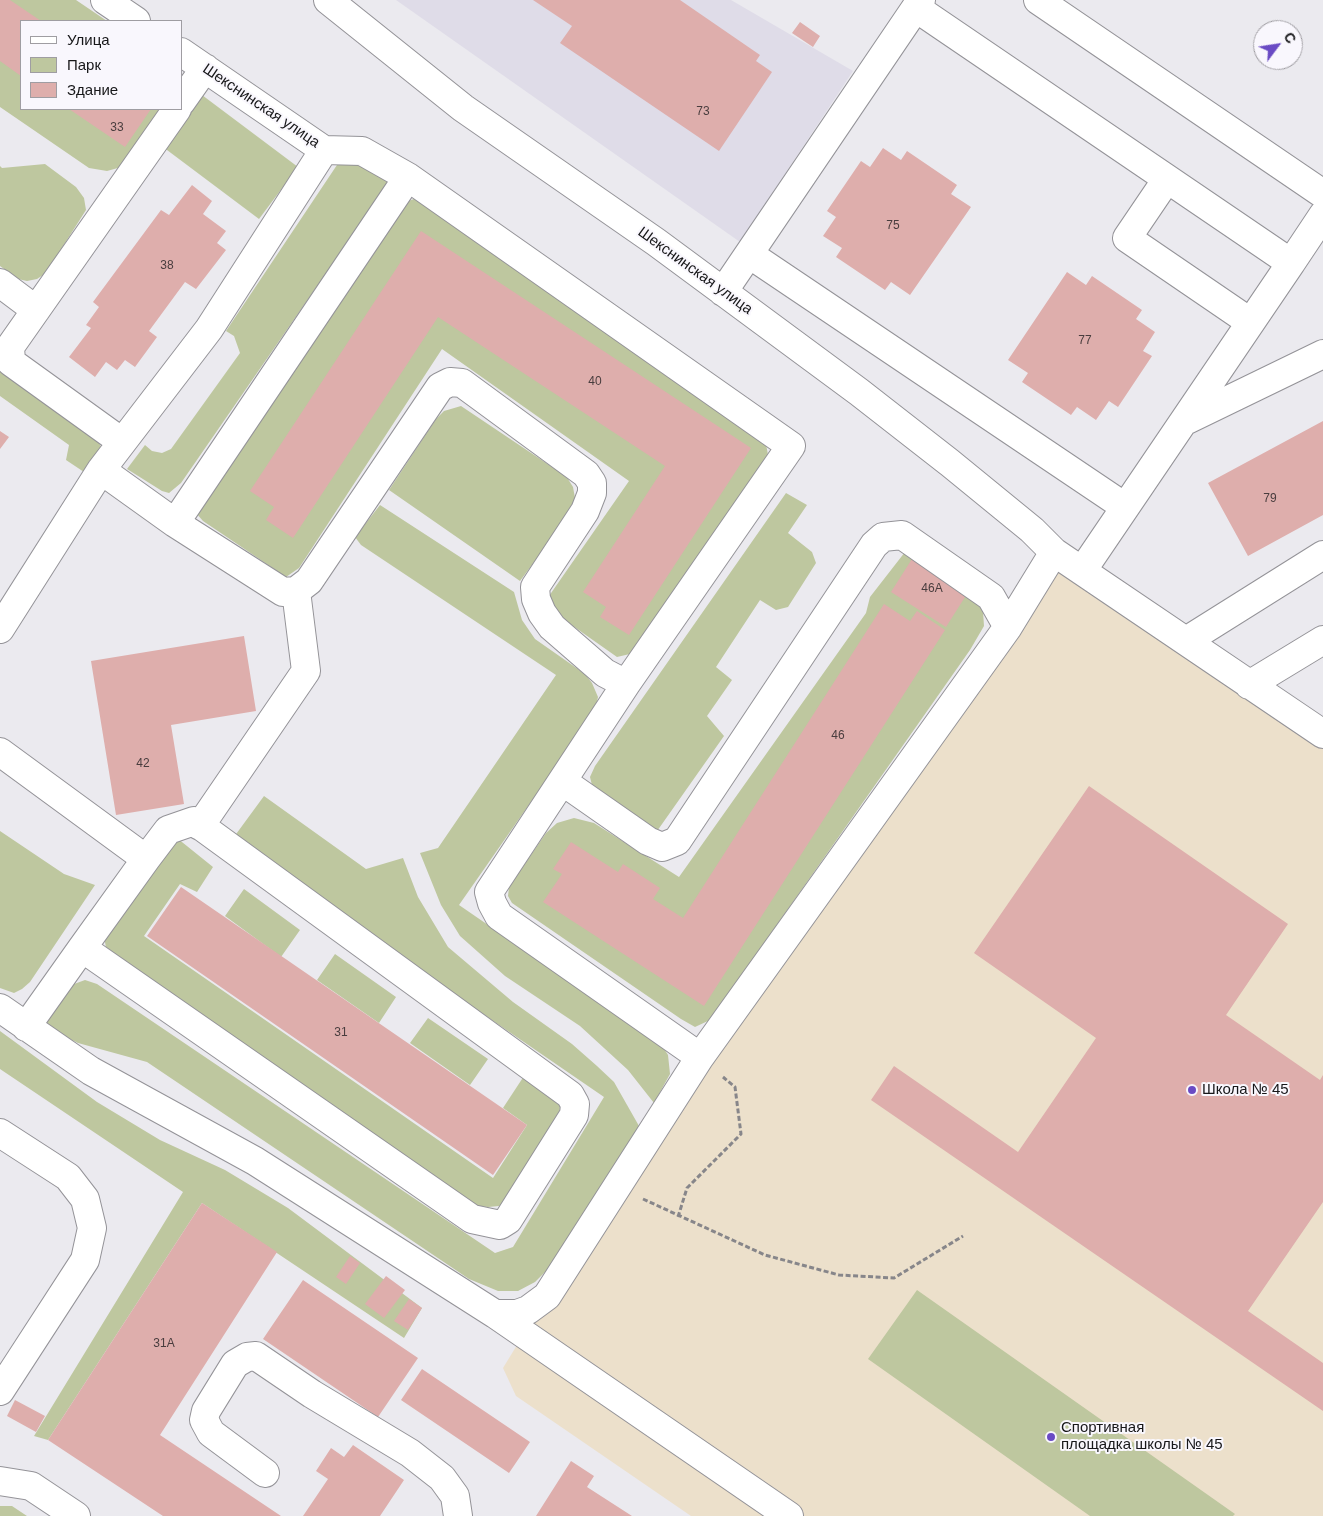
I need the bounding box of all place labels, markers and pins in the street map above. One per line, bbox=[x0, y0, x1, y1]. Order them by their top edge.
place label: Школа № 45 bbox=[1202, 1081, 1289, 1099]
marker: Школа № 45 bbox=[1186, 1084, 1198, 1096]
place label: Спортивная площадка школы № 45 bbox=[1061, 1419, 1223, 1454]
marker: Спортивная площадка школы № 45 bbox=[1045, 1431, 1057, 1443]

